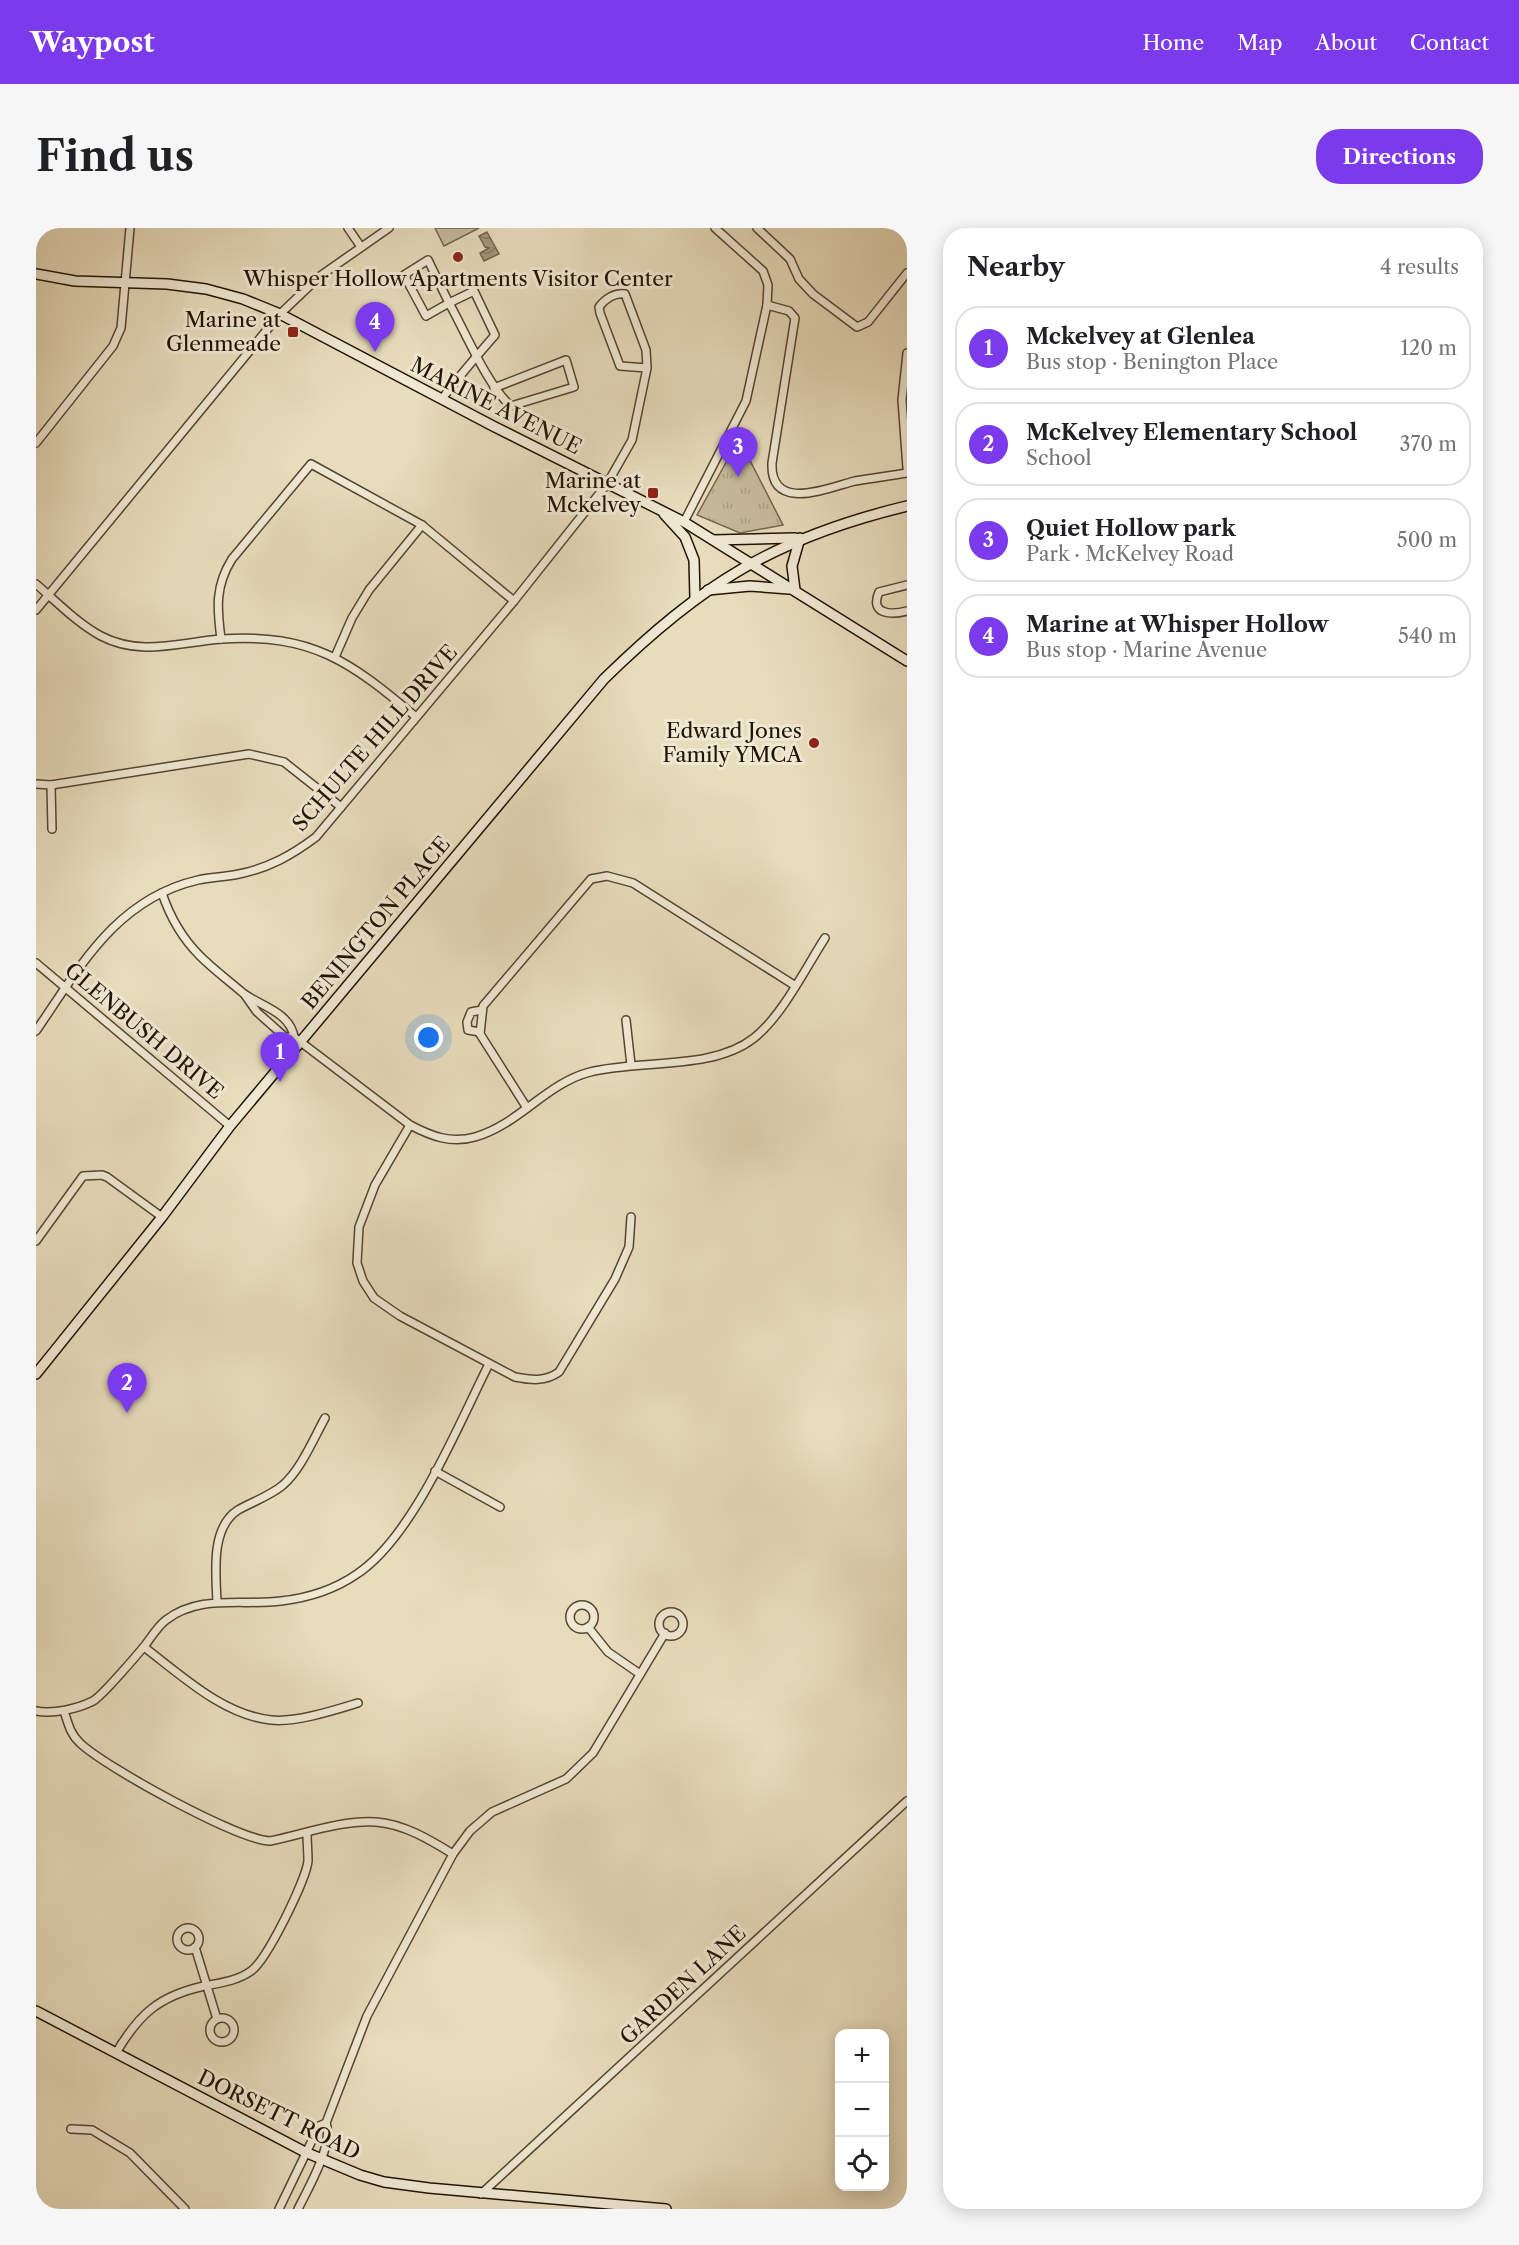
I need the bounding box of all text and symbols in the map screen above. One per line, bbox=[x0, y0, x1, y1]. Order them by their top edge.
text: Waypost bbox=[30, 25, 154, 59]
text: Home bbox=[1143, 30, 1204, 55]
text: Map bbox=[1237, 30, 1282, 55]
text: About bbox=[1315, 30, 1377, 55]
text: Contact bbox=[1410, 30, 1489, 55]
button: Directions bbox=[1316, 129, 1483, 184]
text: Find us bbox=[36, 130, 194, 182]
marker: Whisper Hollow Apartments Visitor Center bbox=[451, 250, 465, 264]
text: Nearby bbox=[967, 251, 1065, 283]
text: 4 results bbox=[1380, 255, 1459, 279]
place label: Whisper Hollow Apartments Visitor Center bbox=[242, 266, 673, 291]
pin: 4 bbox=[356, 302, 394, 352]
place label: Marine at Glenmeade bbox=[166, 307, 282, 356]
text: Mckelvey at Glenlea bbox=[1026, 323, 1255, 350]
marker: Marine at Glenmeade bbox=[286, 325, 300, 339]
text: 1 bbox=[984, 336, 993, 360]
text: 120 m bbox=[1400, 336, 1457, 360]
text: Bus stop · Benington Place bbox=[1026, 350, 1278, 374]
street label: MARINE AVENUE bbox=[407, 352, 586, 459]
text: McKelvey Elementary School bbox=[1026, 419, 1357, 446]
pin: 3 bbox=[718, 428, 758, 477]
text: 2 bbox=[983, 432, 994, 456]
text: 370 m bbox=[1400, 432, 1457, 456]
text: School bbox=[1026, 446, 1091, 470]
place label: Marine at Mckelvey bbox=[545, 468, 642, 517]
marker: Marine at Mckelvey bbox=[646, 486, 660, 500]
text: Quiet Hollow park bbox=[1026, 515, 1236, 542]
text: 3 bbox=[983, 528, 994, 552]
text: 500 m bbox=[1397, 528, 1457, 552]
text: Park · McKelvey Road bbox=[1026, 542, 1234, 566]
text: Marine at Whisper Hollow bbox=[1026, 611, 1328, 638]
text: 4 bbox=[983, 624, 994, 648]
text: 540 m bbox=[1398, 624, 1457, 648]
text: Bus stop · Marine Avenue bbox=[1026, 638, 1267, 662]
street label: SCHULTE HILL DRIVE bbox=[287, 639, 462, 836]
place label: Edward Jones Family YMCA bbox=[663, 718, 802, 767]
marker: Edward Jones Family YMCA bbox=[807, 736, 821, 750]
street label: BENINGTON PLACE bbox=[296, 831, 455, 1014]
street label: GLENBUSH DRIVE bbox=[60, 957, 229, 1104]
your location bbox=[414, 1023, 443, 1052]
pin: 1 bbox=[260, 1032, 300, 1082]
pin: 2 bbox=[108, 1364, 146, 1413]
street label: GARDEN LANE bbox=[615, 1920, 751, 2049]
map controls bbox=[835, 2029, 889, 2191]
button: + bbox=[835, 2029, 889, 2083]
street label: DORSETT ROAD bbox=[194, 2064, 365, 2165]
button: − bbox=[835, 2083, 889, 2137]
button: locate bbox=[835, 2137, 889, 2191]

